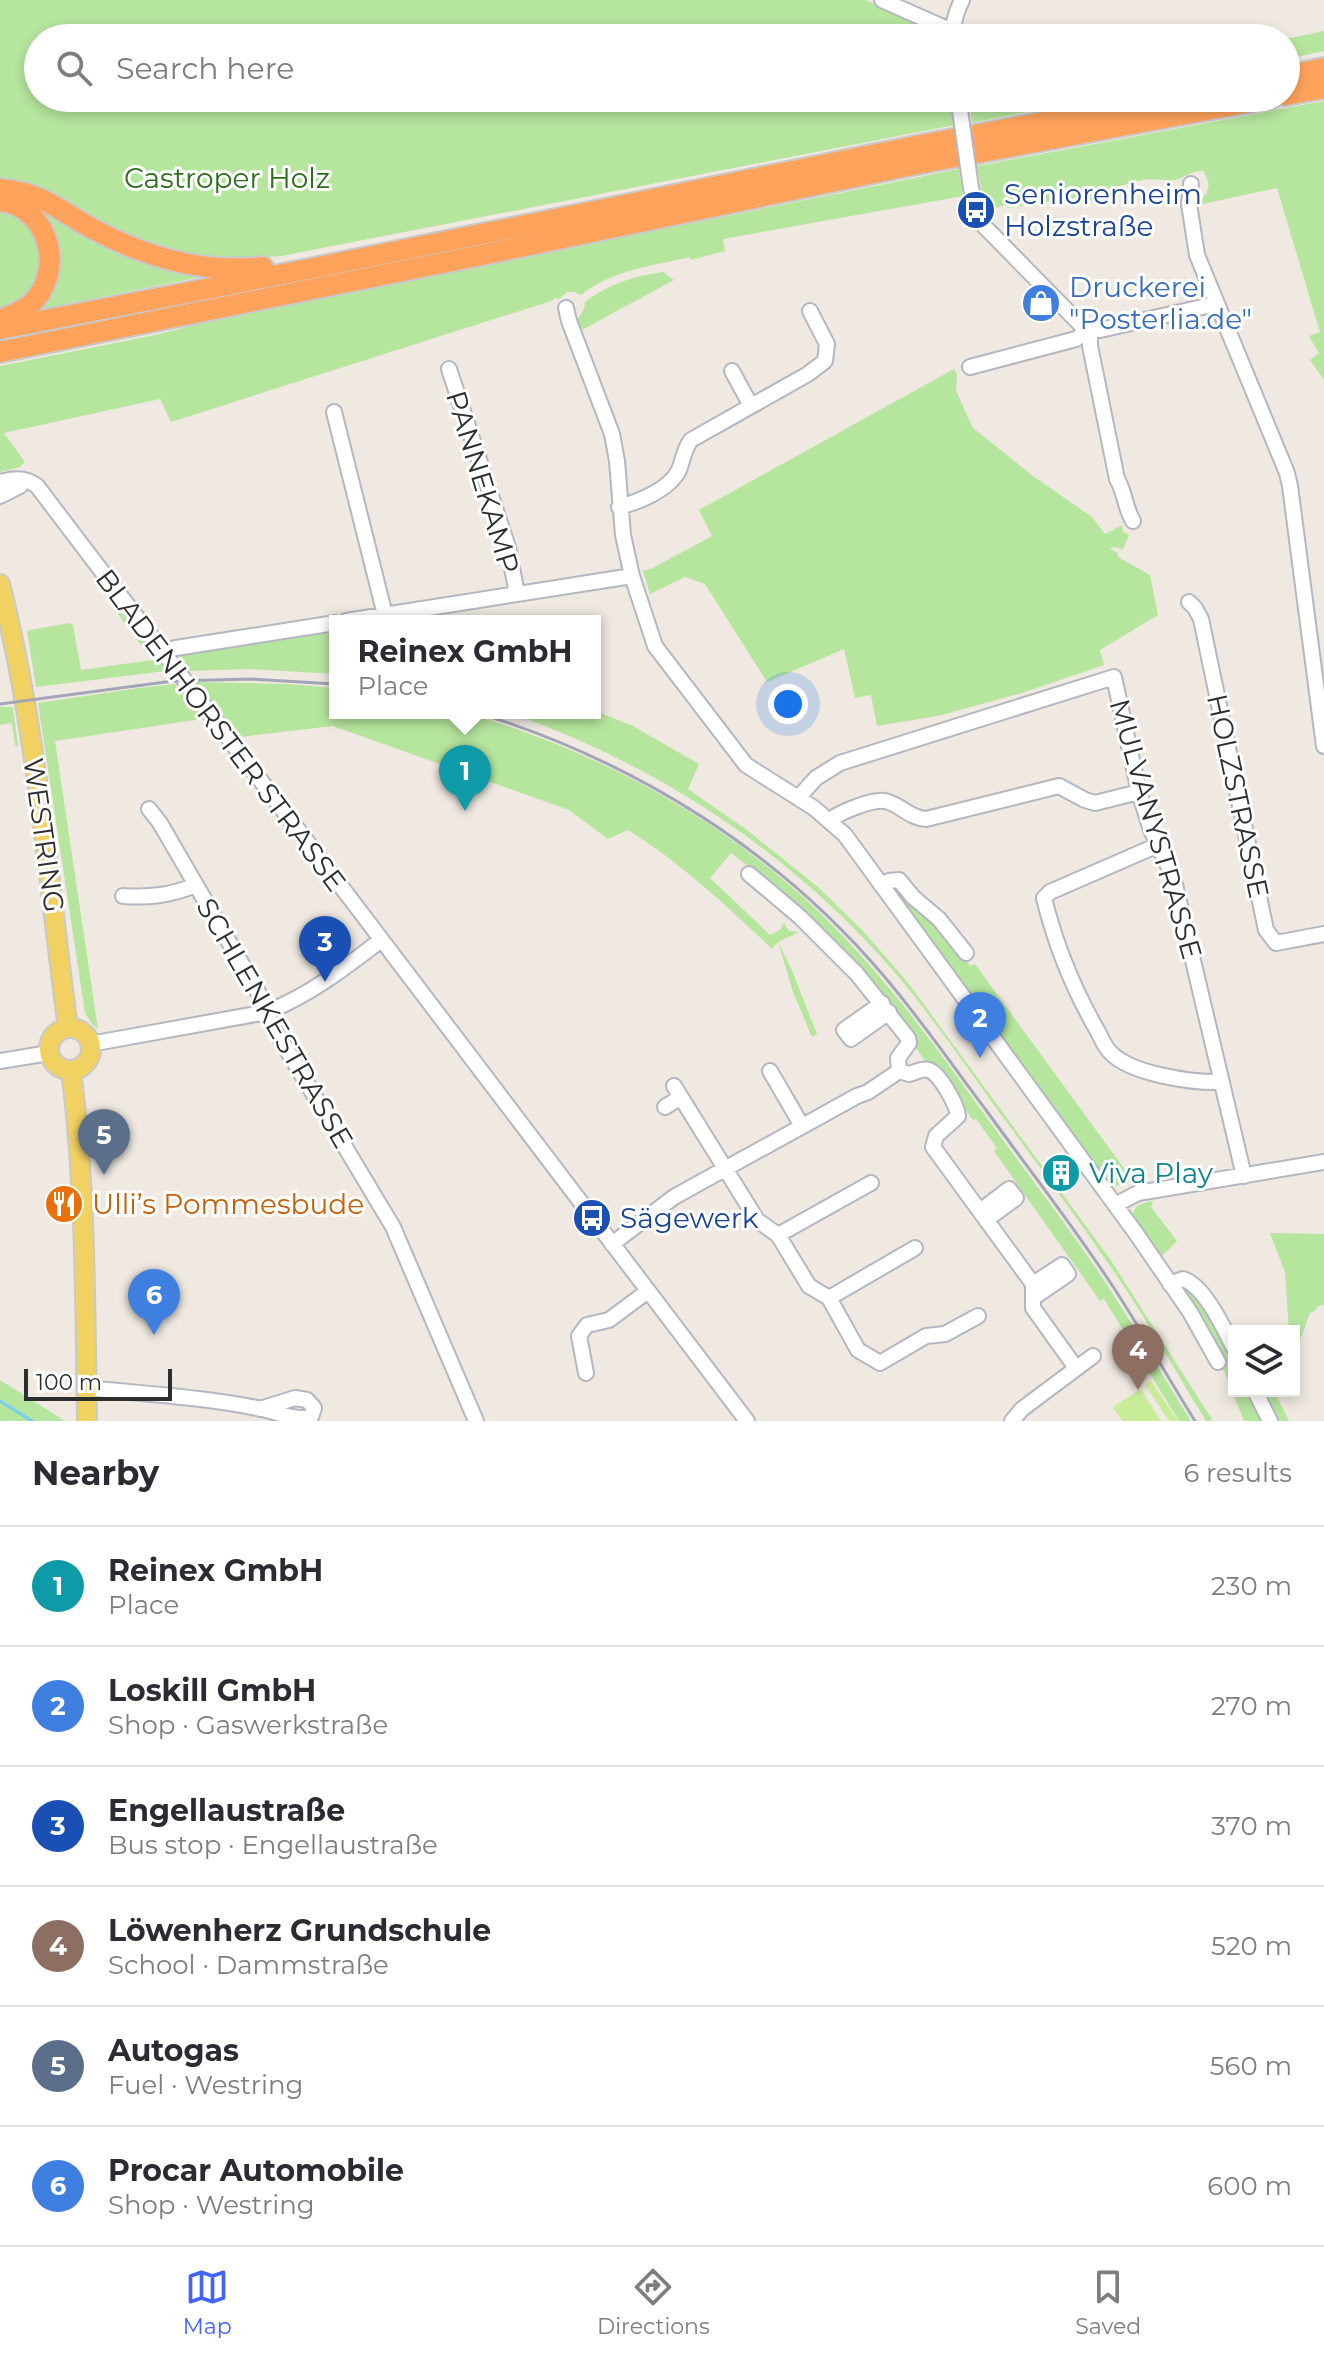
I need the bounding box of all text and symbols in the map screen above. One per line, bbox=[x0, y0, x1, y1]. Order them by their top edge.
search box bbox=[24, 24, 1300, 112]
icon: search bbox=[52, 46, 96, 90]
text: Search here bbox=[116, 50, 294, 87]
park label: Castroper Holz bbox=[124, 161, 330, 195]
place label: Seniorenheim Holzstraße bbox=[1004, 177, 1202, 243]
bus stop icon: Seniorenheim Holzstraße bbox=[955, 189, 997, 231]
place label: Druckerei "Posterlia.de" bbox=[1069, 270, 1252, 336]
shop icon: Druckerei "Posterlia.de" bbox=[1020, 282, 1062, 324]
street label: PANNEKAMP bbox=[439, 387, 527, 577]
street label: BLADENHORSTER STRASSE bbox=[89, 562, 353, 898]
popup bbox=[329, 615, 601, 719]
text: Reinex GmbH bbox=[357, 633, 573, 670]
text: Place bbox=[357, 670, 429, 702]
your location bbox=[768, 684, 808, 724]
street label: HOLZSTRASSE bbox=[1200, 691, 1276, 901]
street label: MULVANYSTRASSE bbox=[1103, 695, 1209, 963]
pin: 1 bbox=[439, 745, 491, 811]
street label: WESTRING bbox=[16, 756, 72, 914]
street label: SCHLENKESTRASSE bbox=[190, 892, 360, 1154]
pin: 3 bbox=[299, 916, 351, 982]
pin: 2 bbox=[954, 992, 1006, 1058]
pin: 5 bbox=[78, 1109, 130, 1175]
building icon: Viva Play bbox=[1040, 1152, 1082, 1194]
place label: Viva Play bbox=[1089, 1156, 1214, 1190]
restaurant icon: Ulli’s Pommesbude bbox=[43, 1183, 85, 1225]
place label: Ulli’s Pommesbude bbox=[92, 1187, 364, 1221]
bus stop icon: Sägewerk bbox=[571, 1197, 613, 1239]
place label: Sägewerk bbox=[620, 1201, 759, 1235]
pin: 6 bbox=[128, 1269, 180, 1335]
pin: 4 bbox=[1112, 1324, 1164, 1390]
map controls bbox=[1228, 1325, 1300, 1397]
button: layers bbox=[1228, 1325, 1300, 1397]
scale bar bbox=[24, 1365, 172, 1401]
text: 100 m bbox=[36, 1369, 102, 1396]
text: Nearby bbox=[32, 1452, 159, 1494]
text: 6 results bbox=[1183, 1457, 1292, 1489]
text: Reinex GmbH bbox=[108, 1552, 323, 1589]
text: 1 bbox=[53, 1570, 63, 1602]
text: 230 m bbox=[1211, 1570, 1292, 1602]
text: Place bbox=[108, 1589, 179, 1621]
text: Loskill GmbH bbox=[108, 1672, 316, 1709]
text: 2 bbox=[50, 1690, 66, 1722]
text: 270 m bbox=[1211, 1690, 1292, 1722]
text: Shop · Gaswerkstraße bbox=[108, 1709, 388, 1741]
text: Engellaustraße bbox=[108, 1792, 345, 1829]
text: 3 bbox=[50, 1810, 66, 1842]
text: 370 m bbox=[1211, 1810, 1292, 1842]
text: Bus stop · Engellaustraße bbox=[108, 1829, 438, 1861]
text: Löwenherz Grundschule bbox=[108, 1912, 491, 1949]
text: 4 bbox=[49, 1930, 67, 1962]
text: 520 m bbox=[1211, 1930, 1292, 1962]
text: School · Dammstraße bbox=[108, 1949, 389, 1981]
text: Autogas bbox=[108, 2032, 239, 2069]
text: 5 bbox=[50, 2050, 66, 2082]
text: 560 m bbox=[1210, 2050, 1292, 2082]
text: Fuel · Westring bbox=[108, 2069, 303, 2101]
text: Procar Automobile bbox=[108, 2152, 404, 2189]
text: 6 bbox=[50, 2170, 66, 2202]
text: 600 m bbox=[1207, 2170, 1292, 2202]
text: Shop · Westring bbox=[108, 2189, 315, 2221]
tab: Map bbox=[183, 2265, 232, 2340]
tab: Directions bbox=[597, 2265, 710, 2340]
tab: Saved bbox=[1075, 2265, 1141, 2340]

